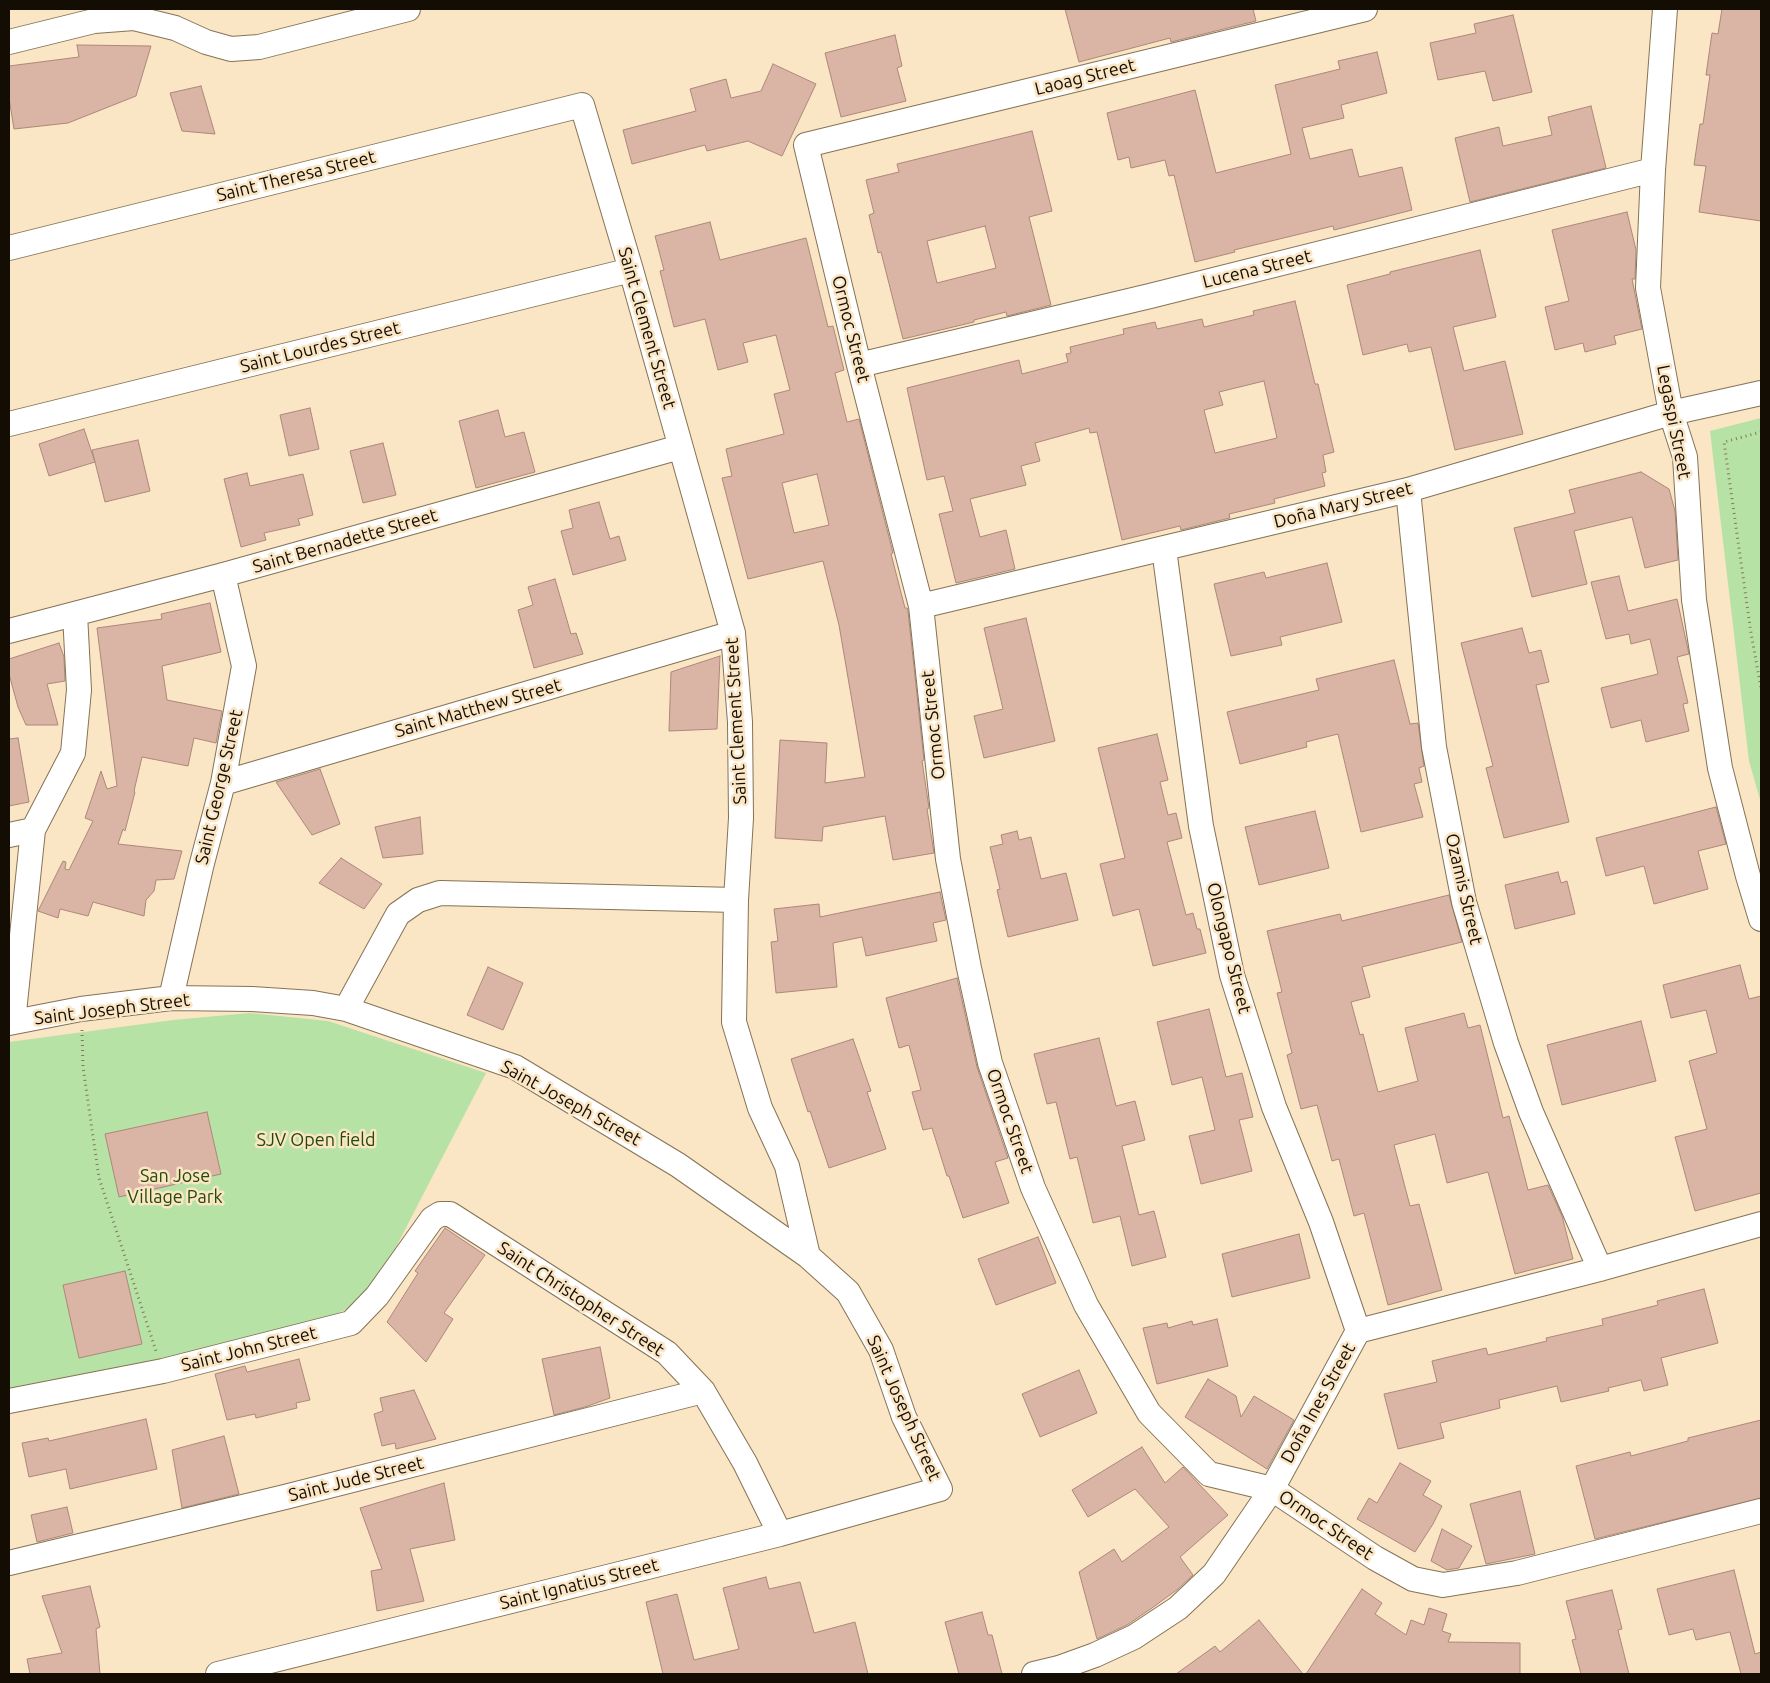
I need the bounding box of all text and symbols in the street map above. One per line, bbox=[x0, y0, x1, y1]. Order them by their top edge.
street label: Laoag Street bbox=[1032, 54, 1138, 100]
street label: Saint Theresa Street bbox=[214, 146, 378, 206]
street label: Saint Clement Street bbox=[614, 245, 680, 411]
street label: Lucena Street bbox=[1200, 245, 1314, 293]
street label: Ormoc Street bbox=[827, 273, 875, 385]
street label: Saint Lourdes Street bbox=[238, 317, 402, 377]
street label: Legaspi Street bbox=[1652, 363, 1696, 481]
street label: Doña Mary Street bbox=[1271, 477, 1415, 533]
street label: Saint Bernadette Street bbox=[250, 504, 440, 578]
street label: Saint Clement Street bbox=[721, 637, 751, 805]
street label: Ormoc Street bbox=[917, 669, 949, 781]
street label: Saint Matthew Street bbox=[392, 674, 564, 742]
street label: Saint George Street bbox=[191, 707, 247, 867]
street label: Ozamis Street bbox=[1441, 831, 1487, 947]
street label: Olongapo Street bbox=[1202, 880, 1256, 1016]
street label: Saint Joseph Street bbox=[33, 989, 191, 1029]
street label: Saint Joseph Street bbox=[497, 1056, 645, 1150]
street label: Ormoc Street bbox=[982, 1066, 1038, 1176]
park label: SJV Open field bbox=[256, 1129, 376, 1151]
park label: San Jose Village Park bbox=[127, 1165, 223, 1208]
street label: Saint Christopher Street bbox=[494, 1237, 668, 1361]
street label: Saint John Street bbox=[179, 1322, 319, 1376]
street label: Saint Joseph Street bbox=[862, 1332, 946, 1484]
street label: Doña Ines Street bbox=[1276, 1339, 1360, 1467]
street label: Saint Jude Street bbox=[286, 1452, 426, 1506]
street label: Ormoc Street bbox=[1275, 1485, 1377, 1565]
street label: Saint Ignatius Street bbox=[497, 1554, 661, 1614]

